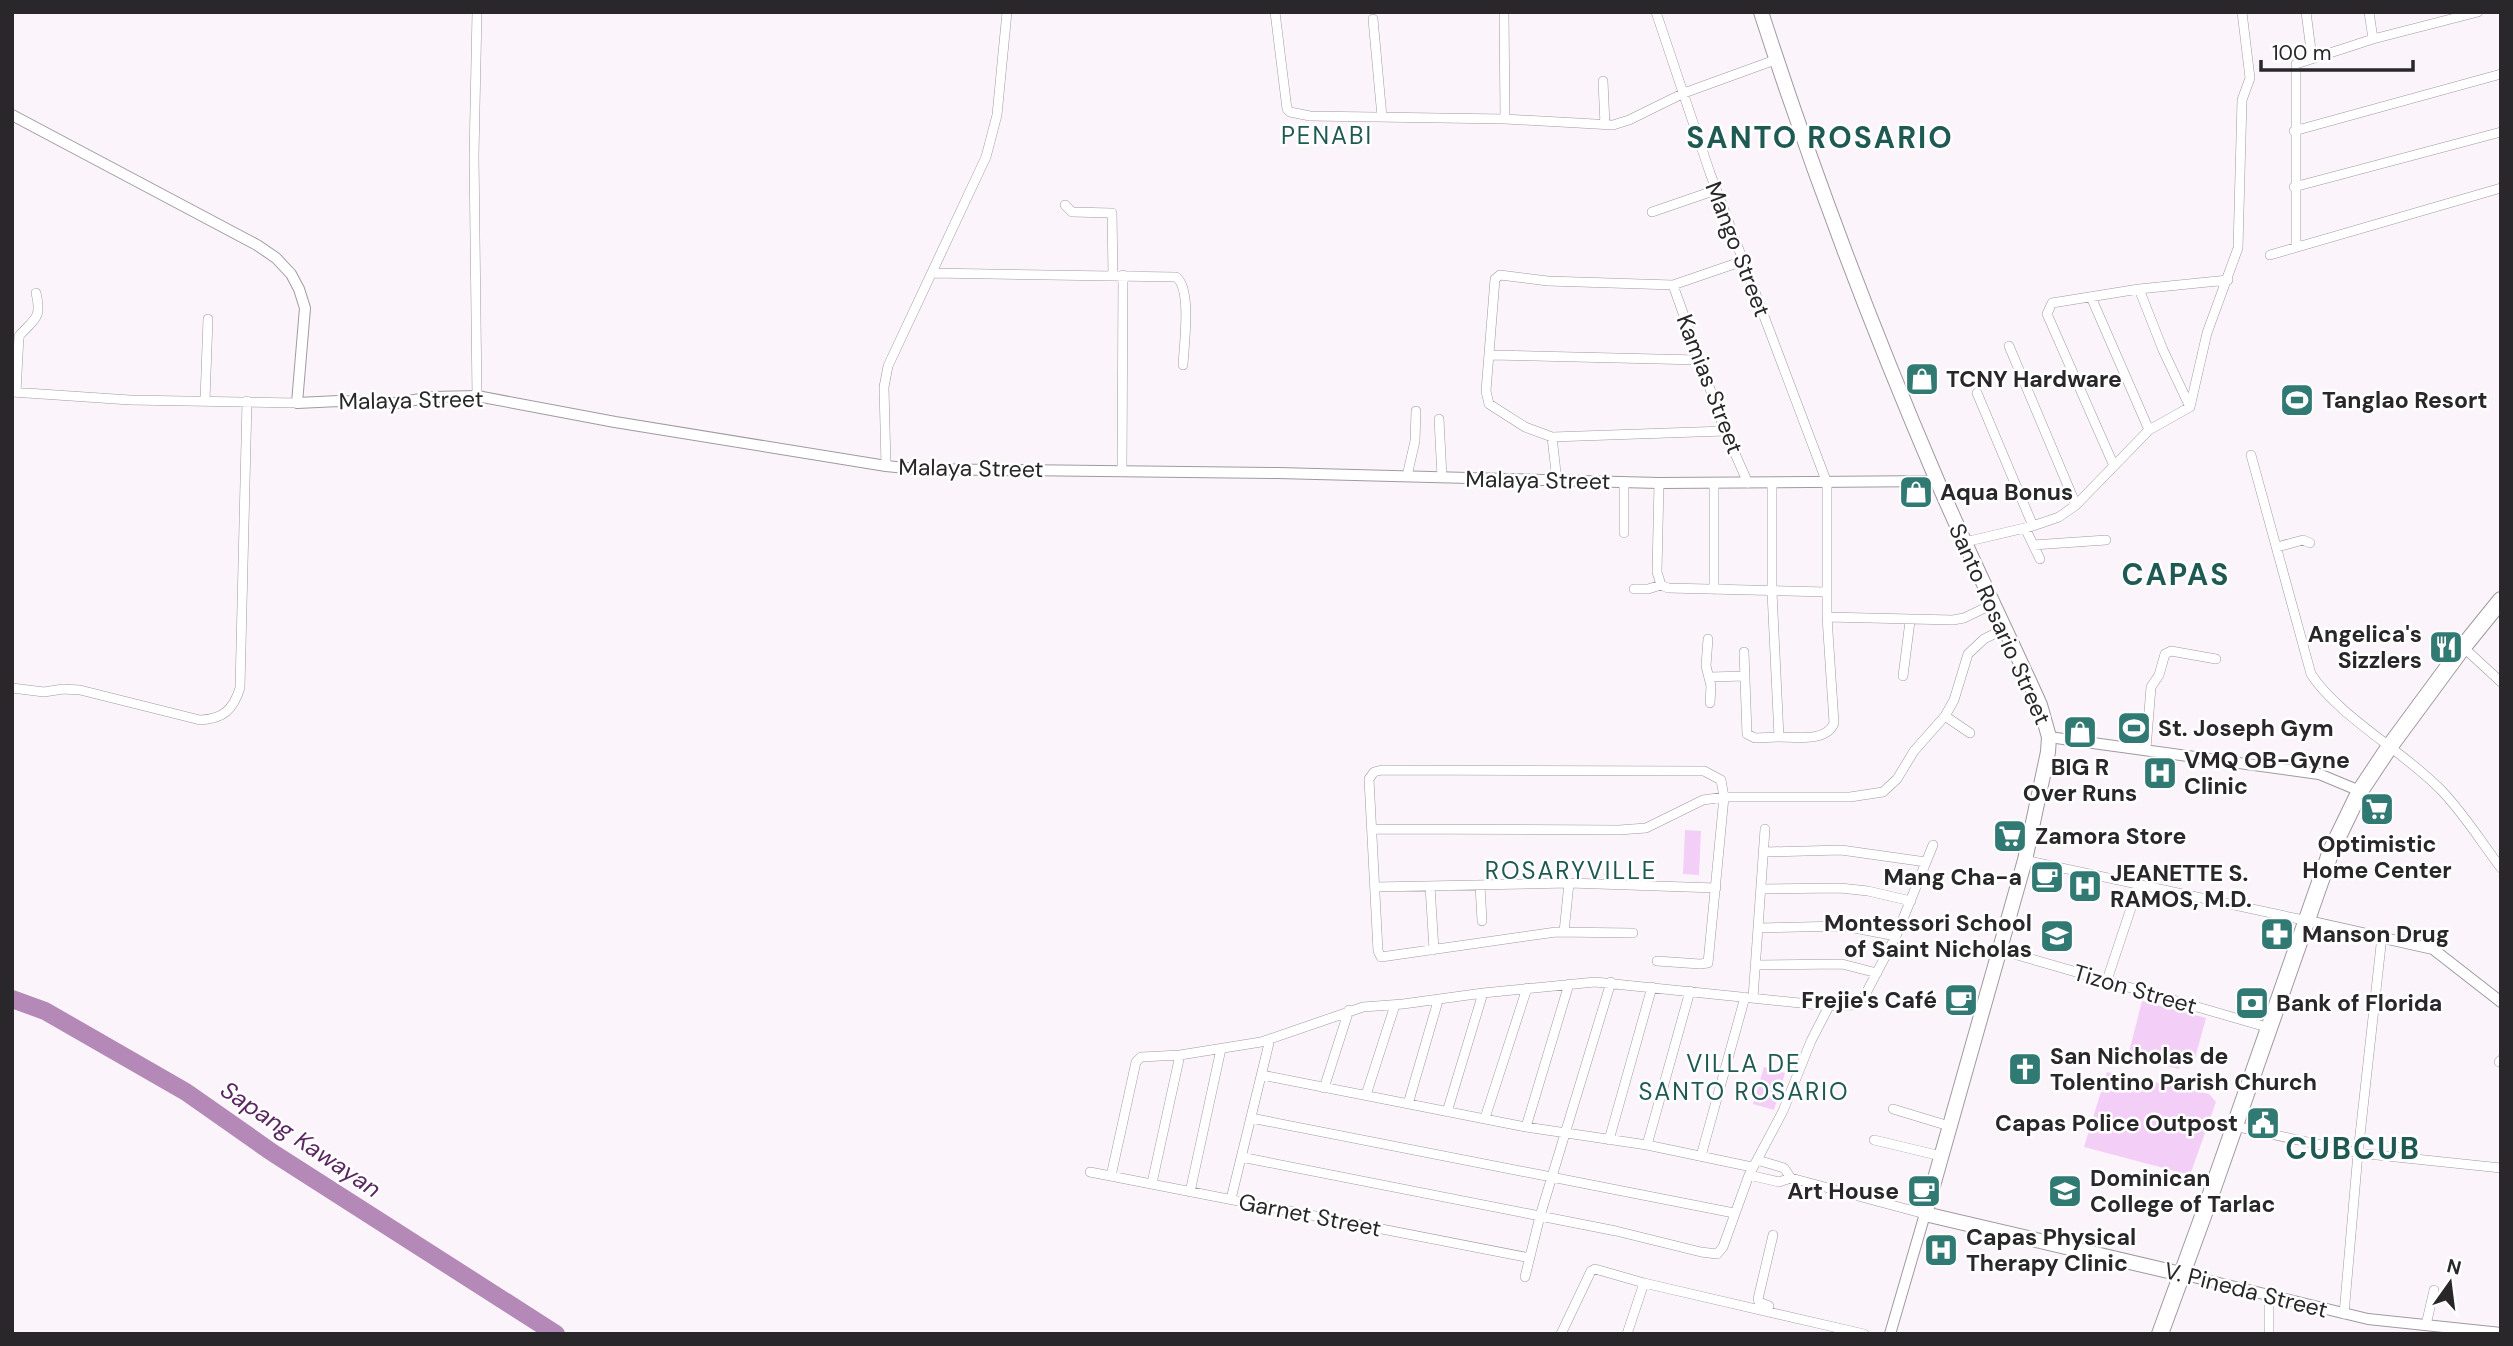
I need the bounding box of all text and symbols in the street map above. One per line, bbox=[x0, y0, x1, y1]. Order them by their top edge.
scale bar bbox=[2261, 28, 2413, 72]
text: 100 m bbox=[2272, 39, 2332, 67]
district label: SANTO ROSARIO bbox=[1686, 118, 1954, 157]
district label: PENABI bbox=[1281, 120, 1373, 151]
street label: Mango Street bbox=[1698, 177, 1778, 321]
street label: Kamias Street bbox=[1670, 310, 1750, 458]
shop icon: TCNY Hardware bbox=[1903, 360, 1941, 398]
place label: TCNY Hardware bbox=[1946, 364, 2122, 394]
sports icon: Tanglao Resort bbox=[2278, 381, 2316, 419]
street label: Malaya Street bbox=[338, 384, 484, 416]
place label: Tanglao Resort bbox=[2322, 385, 2487, 415]
street label: Malaya Street bbox=[898, 452, 1044, 484]
street label: Malaya Street bbox=[1465, 464, 1611, 496]
shop icon: Aqua Bonus bbox=[1897, 473, 1935, 511]
place label: Aqua Bonus bbox=[1940, 477, 2073, 507]
street label: Santo Rosario Street bbox=[1942, 519, 2058, 729]
district label: CAPAS bbox=[2122, 555, 2230, 594]
place label: Angelica's Sizzlers bbox=[2308, 619, 2422, 675]
restaurant icon: Angelica's Sizzlers bbox=[2427, 628, 2465, 666]
sports icon: St. Joseph Gym bbox=[2115, 709, 2153, 747]
shop icon: BIG R Over Runs bbox=[2061, 713, 2099, 751]
place label: St. Joseph Gym bbox=[2158, 713, 2334, 743]
place label: VMQ OB-Gyne Clinic bbox=[2184, 745, 2350, 801]
place label: BIG R Over Runs bbox=[2023, 752, 2137, 808]
hospital icon: VMQ OB-Gyne Clinic bbox=[2141, 754, 2179, 792]
supermarket icon: Optimistic Home Center bbox=[2358, 790, 2396, 828]
supermarket icon: Zamora Store bbox=[1991, 817, 2029, 855]
place label: Zamora Store bbox=[2035, 821, 2186, 851]
place label: Optimistic Home Center bbox=[2302, 829, 2452, 885]
district label: ROSARYVILLE bbox=[1485, 855, 1657, 886]
cafe icon: Mang Cha-a bbox=[2028, 858, 2066, 896]
place label: JEANETTE S. RAMOS, M.D. bbox=[2110, 858, 2252, 914]
place label: Mang Cha-a bbox=[1883, 862, 2022, 892]
hospital icon: JEANETTE S. RAMOS, M.D. bbox=[2066, 867, 2104, 905]
place label: Montessori School of Saint Nicholas bbox=[1824, 908, 2032, 964]
pharmacy icon: Manson Drug bbox=[2258, 915, 2296, 953]
school or university icon: Montessori School of Saint Nicholas bbox=[2038, 917, 2076, 955]
place label: Manson Drug bbox=[2302, 919, 2449, 949]
street label: Tizon Street bbox=[2070, 957, 2200, 1021]
cafe icon: Frejie's Café bbox=[1942, 981, 1980, 1019]
bank icon: Bank of Florida bbox=[2233, 984, 2271, 1022]
place label: Frejie's Café bbox=[1801, 985, 1937, 1015]
place label: Bank of Florida bbox=[2276, 988, 2442, 1018]
place label: San Nicholas de Tolentino Parish Church bbox=[2050, 1041, 2317, 1097]
district label: VILLA DE SANTO ROSARIO bbox=[1638, 1048, 1850, 1107]
church icon: San Nicholas de Tolentino Parish Church bbox=[2006, 1050, 2044, 1088]
water label: Sapang Kawayan bbox=[215, 1074, 387, 1204]
public building icon: Capas Police Outpost bbox=[2244, 1104, 2282, 1142]
place label: Capas Police Outpost bbox=[1995, 1108, 2238, 1138]
district label: CUBCUB bbox=[2285, 1129, 2421, 1168]
place label: Dominican College of Tarlac bbox=[2090, 1163, 2276, 1219]
cafe icon: Art House bbox=[1905, 1172, 1943, 1210]
school or university icon: Dominican College of Tarlac bbox=[2046, 1172, 2084, 1210]
place label: Art House bbox=[1787, 1176, 1899, 1206]
street label: Garnet Street bbox=[1236, 1186, 1384, 1244]
place label: Capas Physical Therapy Clinic bbox=[1966, 1222, 2136, 1278]
hospital icon: Capas Physical Therapy Clinic bbox=[1922, 1231, 1960, 1269]
north arrow bbox=[2415, 1248, 2485, 1318]
text: N bbox=[2444, 1253, 2464, 1281]
street label: V. Pineda Street bbox=[2161, 1255, 2331, 1325]

